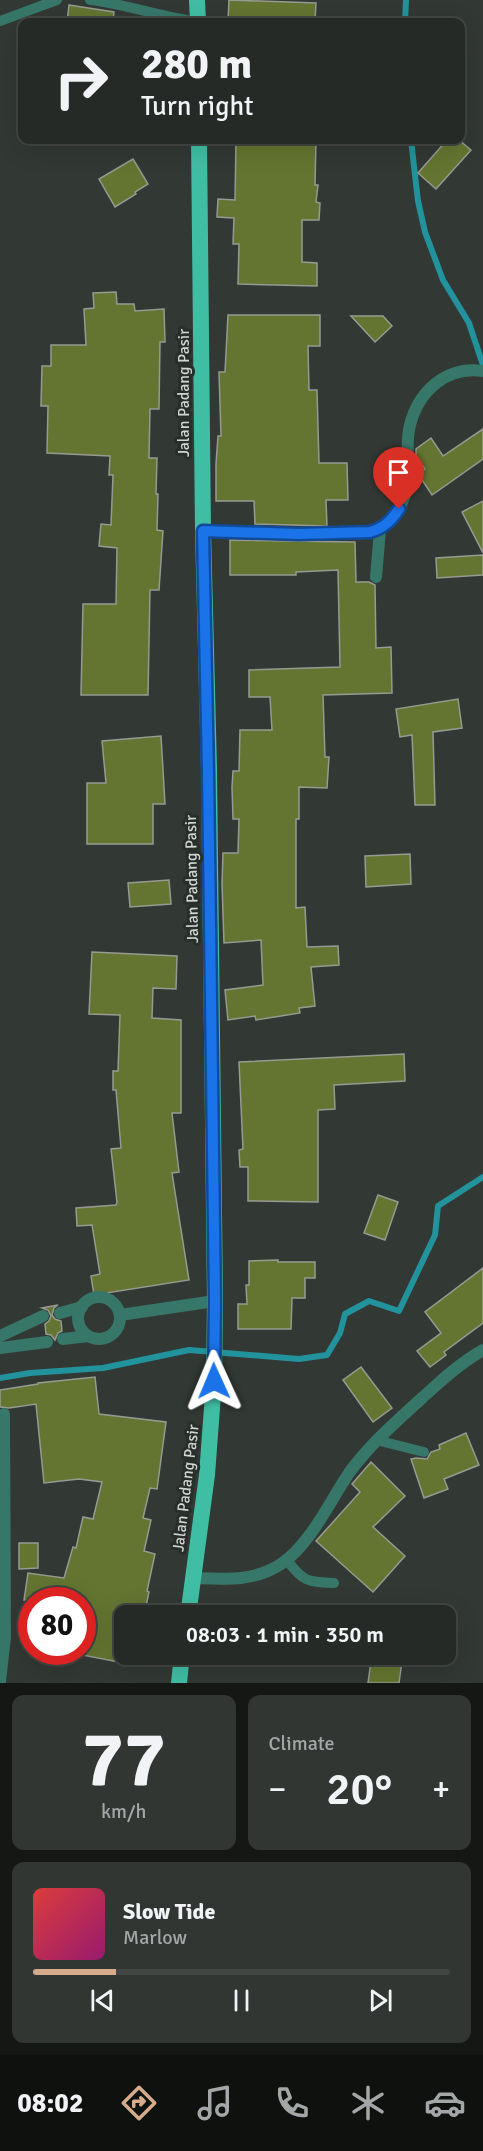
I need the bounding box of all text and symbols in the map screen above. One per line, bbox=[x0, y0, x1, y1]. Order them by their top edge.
text: 280 m bbox=[141, 39, 252, 90]
icon: right bbox=[42, 42, 120, 120]
text: Turn right bbox=[141, 90, 254, 123]
street label: Jalan Padang Pasir bbox=[174, 329, 194, 457]
pin bbox=[373, 447, 424, 509]
icon: arrive bbox=[382, 456, 415, 489]
street label: Jalan Padang Pasir bbox=[181, 815, 203, 943]
position arrow bbox=[182, 1349, 246, 1413]
street label: Jalan Padang Pasir bbox=[168, 1423, 204, 1553]
speed limit sign: 80 bbox=[18, 1587, 96, 1665]
text: 08:03 · 1 min · 350 m bbox=[186, 1621, 384, 1648]
text: 77 bbox=[82, 1712, 166, 1808]
text: Climate bbox=[269, 1731, 334, 1756]
text: 20° bbox=[326, 1762, 392, 1817]
text: − bbox=[269, 1769, 286, 1810]
text: + bbox=[432, 1769, 450, 1810]
text: km/h bbox=[101, 1799, 146, 1824]
text: Slow Tide bbox=[123, 1898, 215, 1925]
text: Marlow bbox=[123, 1925, 187, 1950]
icon: previous bbox=[86, 1984, 119, 2017]
icon: pause bbox=[225, 1984, 258, 2017]
icon: next bbox=[364, 1984, 397, 2017]
icon: directions bbox=[118, 2082, 160, 2124]
icon: music bbox=[194, 2082, 236, 2124]
icon: phone bbox=[271, 2082, 313, 2124]
icon: climate bbox=[347, 2082, 389, 2124]
icon: car bbox=[424, 2082, 466, 2124]
text: 08:02 bbox=[17, 2087, 84, 2120]

